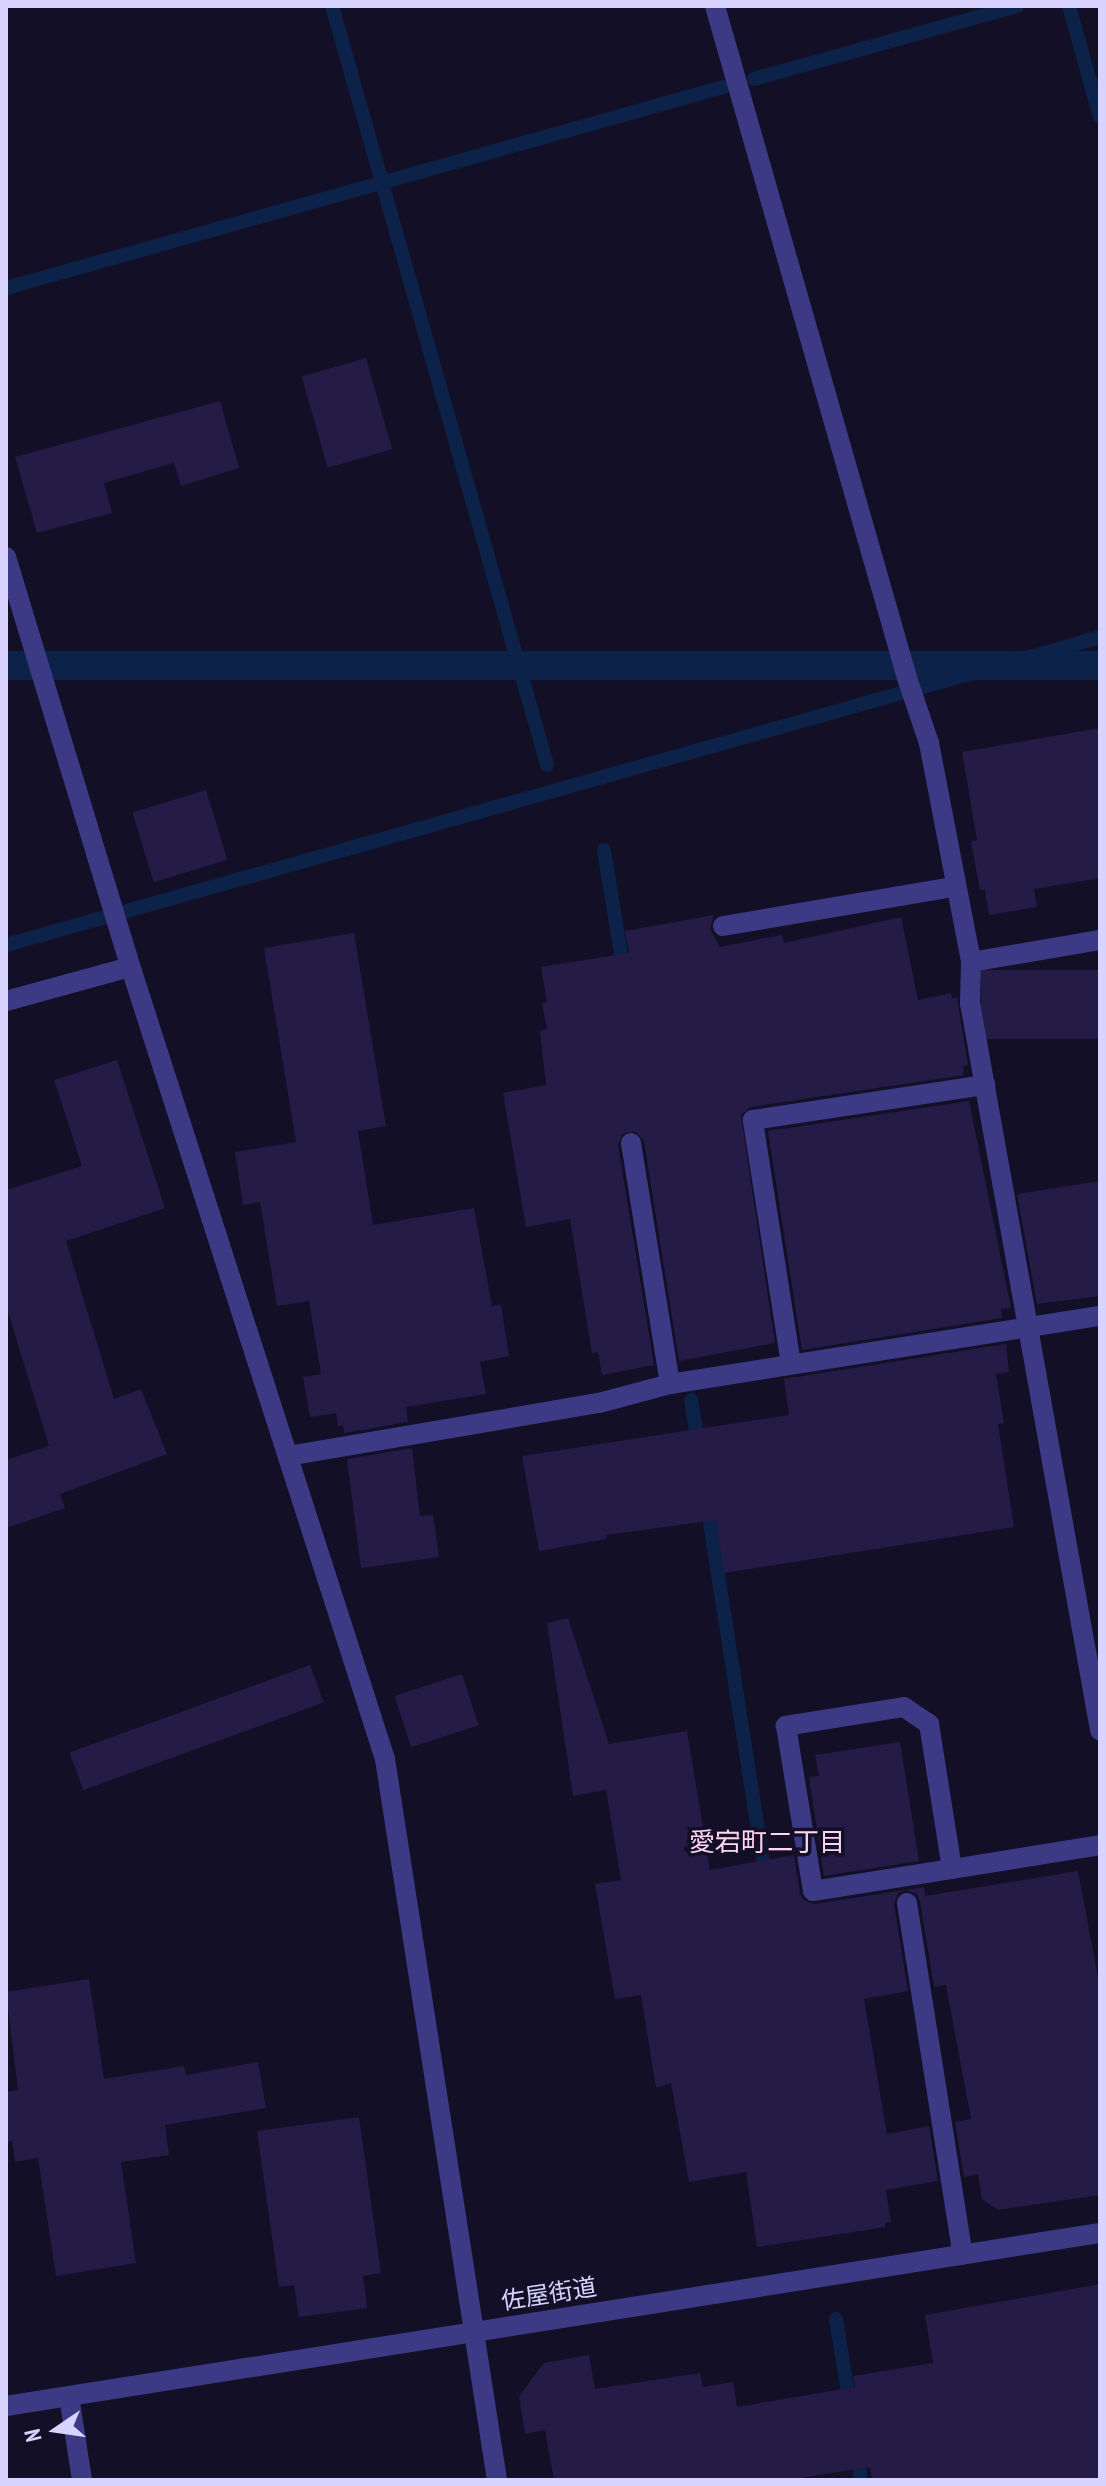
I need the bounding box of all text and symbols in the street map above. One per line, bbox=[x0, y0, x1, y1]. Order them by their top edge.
district label: 愛宕町二丁目 bbox=[689, 1826, 845, 1858]
street label: 佐屋街道 bbox=[499, 2272, 599, 2316]
north arrow bbox=[16, 2390, 96, 2470]
text: N bbox=[18, 2426, 48, 2444]

